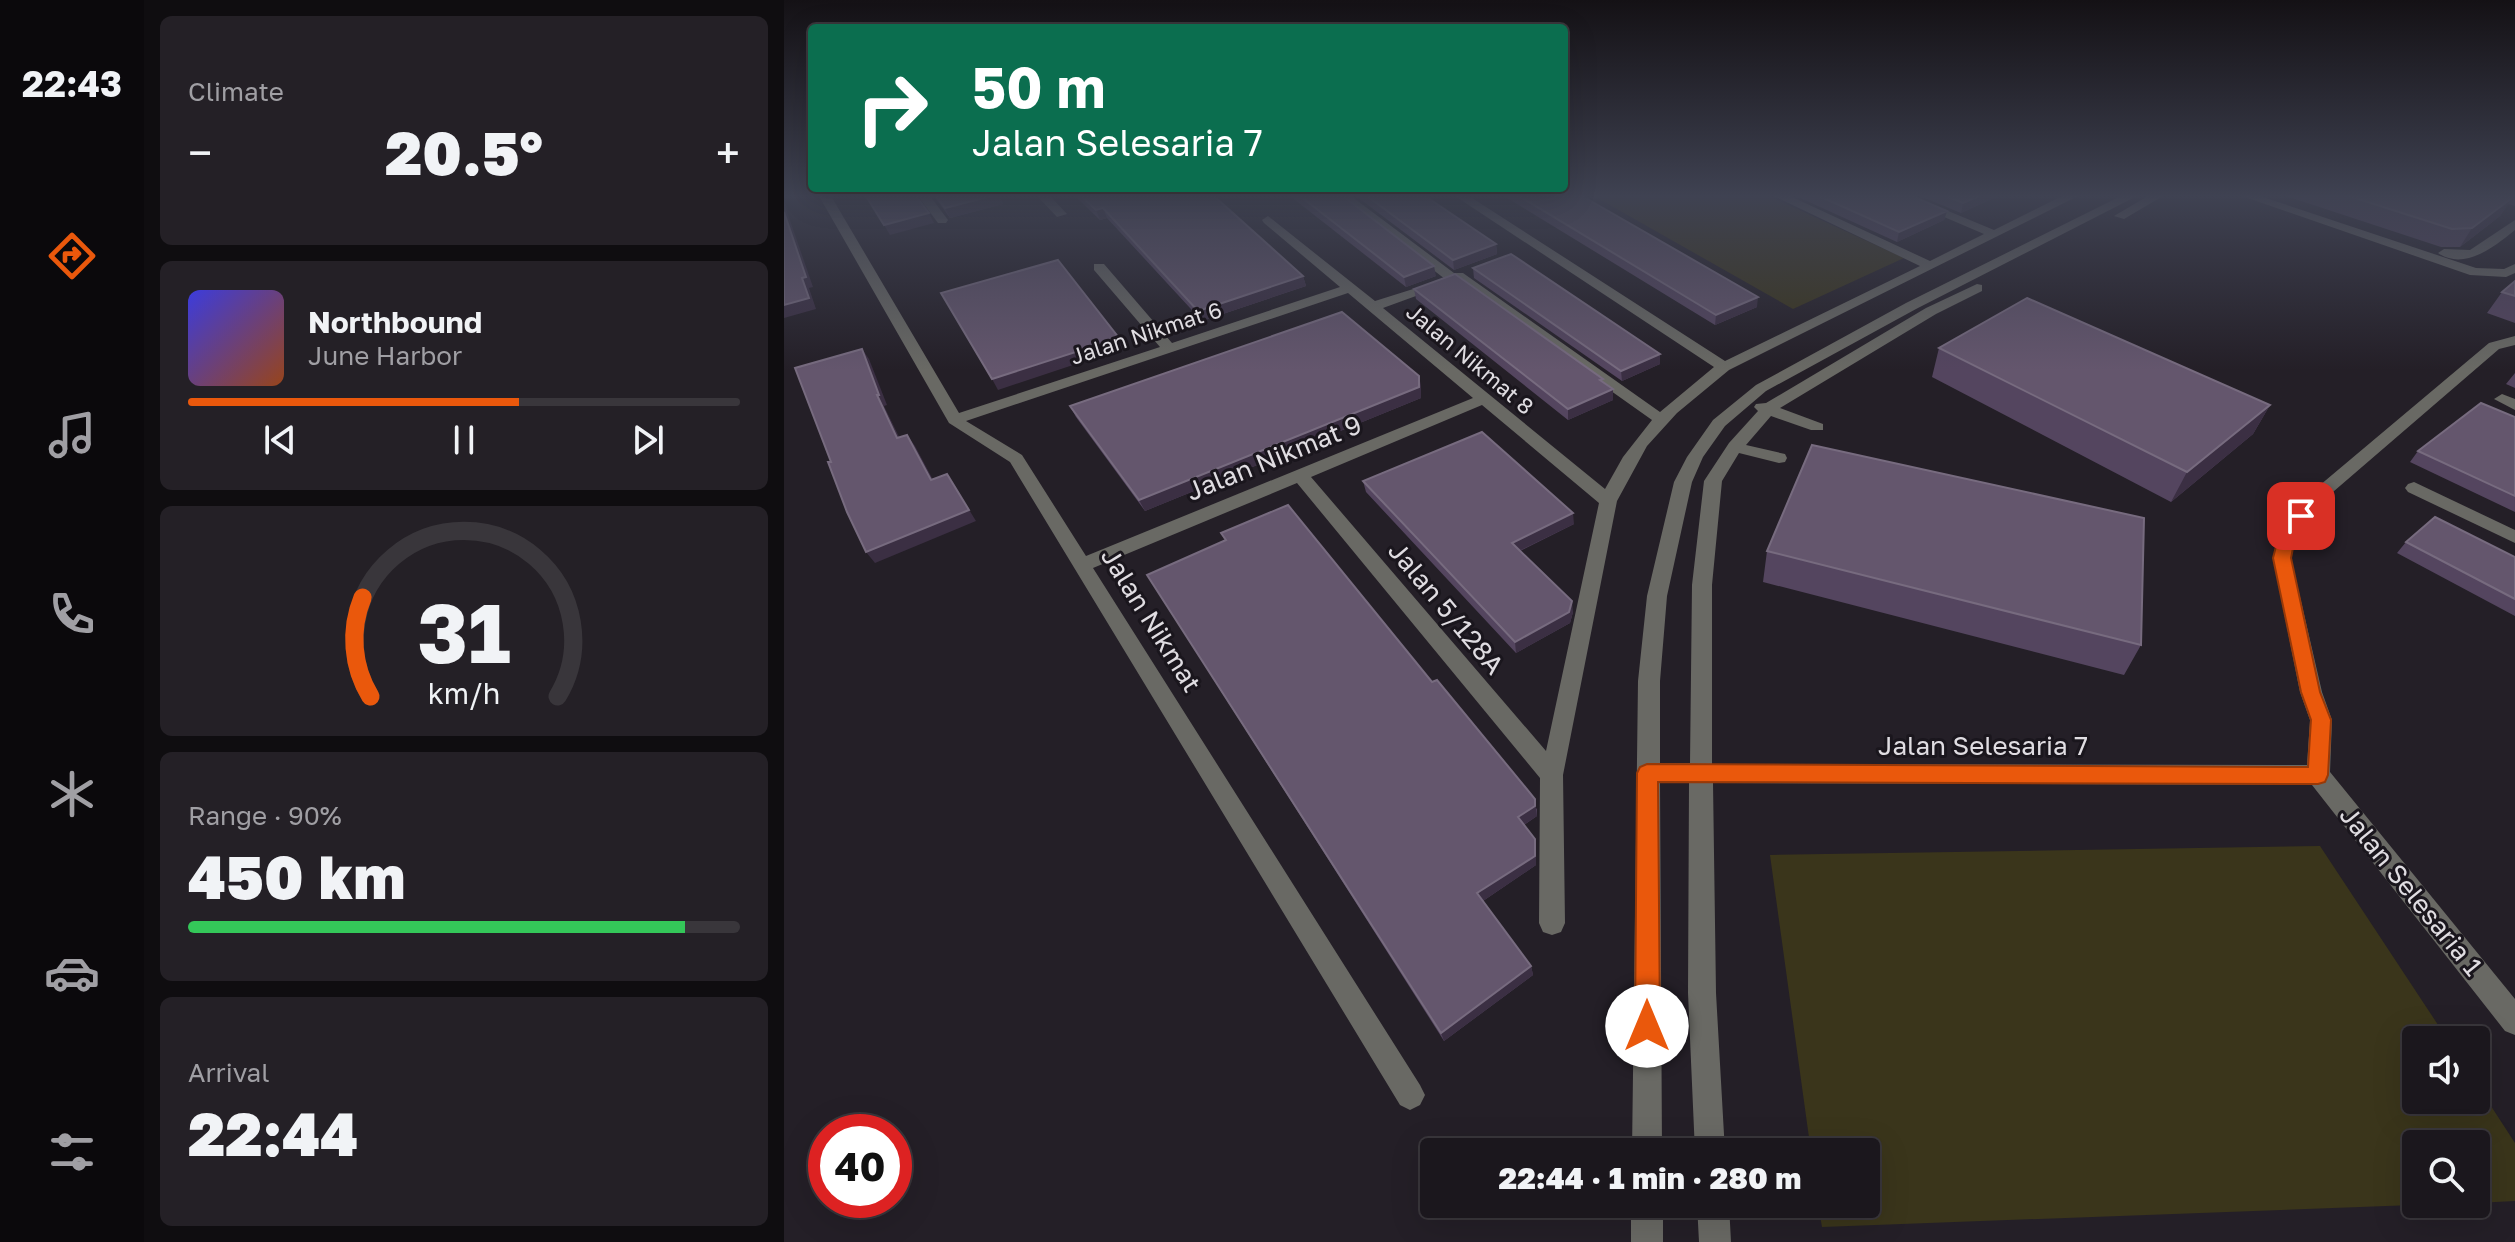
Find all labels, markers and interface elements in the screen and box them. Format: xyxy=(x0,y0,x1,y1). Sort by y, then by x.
text: 50 m xyxy=(972,53,1106,120)
icon: right xyxy=(840,56,944,160)
text: 22:43 xyxy=(22,62,122,105)
text: Climate xyxy=(188,76,284,107)
text: 20.5° xyxy=(385,116,543,188)
text: Jalan Selesaria 7 xyxy=(972,121,1263,164)
text: − xyxy=(188,126,212,179)
text: + xyxy=(716,126,740,179)
icon: directions xyxy=(44,228,100,284)
street label: Jalan Nikmat 6 xyxy=(1067,295,1225,370)
street label: Jalan Nikmat 8 xyxy=(1401,298,1539,420)
text: Northbound xyxy=(308,304,482,340)
text: June Harbor xyxy=(308,340,462,371)
icon: music xyxy=(44,407,100,463)
street label: Jalan Nikmat 9 xyxy=(1182,408,1366,507)
icon: previous xyxy=(258,418,302,462)
icon: pause xyxy=(442,418,486,462)
icon: next xyxy=(626,418,670,462)
pin xyxy=(2267,482,2335,550)
icon: arrive xyxy=(2279,494,2323,538)
street label: Jalan 5/128A xyxy=(1382,535,1511,680)
street label: Jalan Nikmat xyxy=(1095,542,1208,697)
text: 31 xyxy=(417,581,511,681)
icon: phone xyxy=(44,586,100,642)
text: km/h xyxy=(428,676,500,710)
street label: Jalan Selesaria 7 xyxy=(1878,730,2088,761)
icon: climate xyxy=(44,766,100,822)
text: Range · 90% xyxy=(188,800,342,831)
street label: Jalan Selesaria 1 xyxy=(2334,800,2489,982)
text: 450 km xyxy=(188,840,405,912)
icon: car xyxy=(44,945,100,1001)
position arrow xyxy=(1605,984,1689,1068)
map controls xyxy=(2402,1026,2490,1218)
button: sound xyxy=(2402,1026,2490,1114)
text: Arrival xyxy=(188,1057,269,1088)
text: 22:44 xyxy=(188,1097,358,1169)
speed limit sign: 40 xyxy=(808,1114,912,1218)
icon: filters xyxy=(44,1124,100,1180)
button: search xyxy=(2402,1130,2490,1218)
text: 22:44 · 1 min · 280 m xyxy=(1499,1160,1801,1196)

